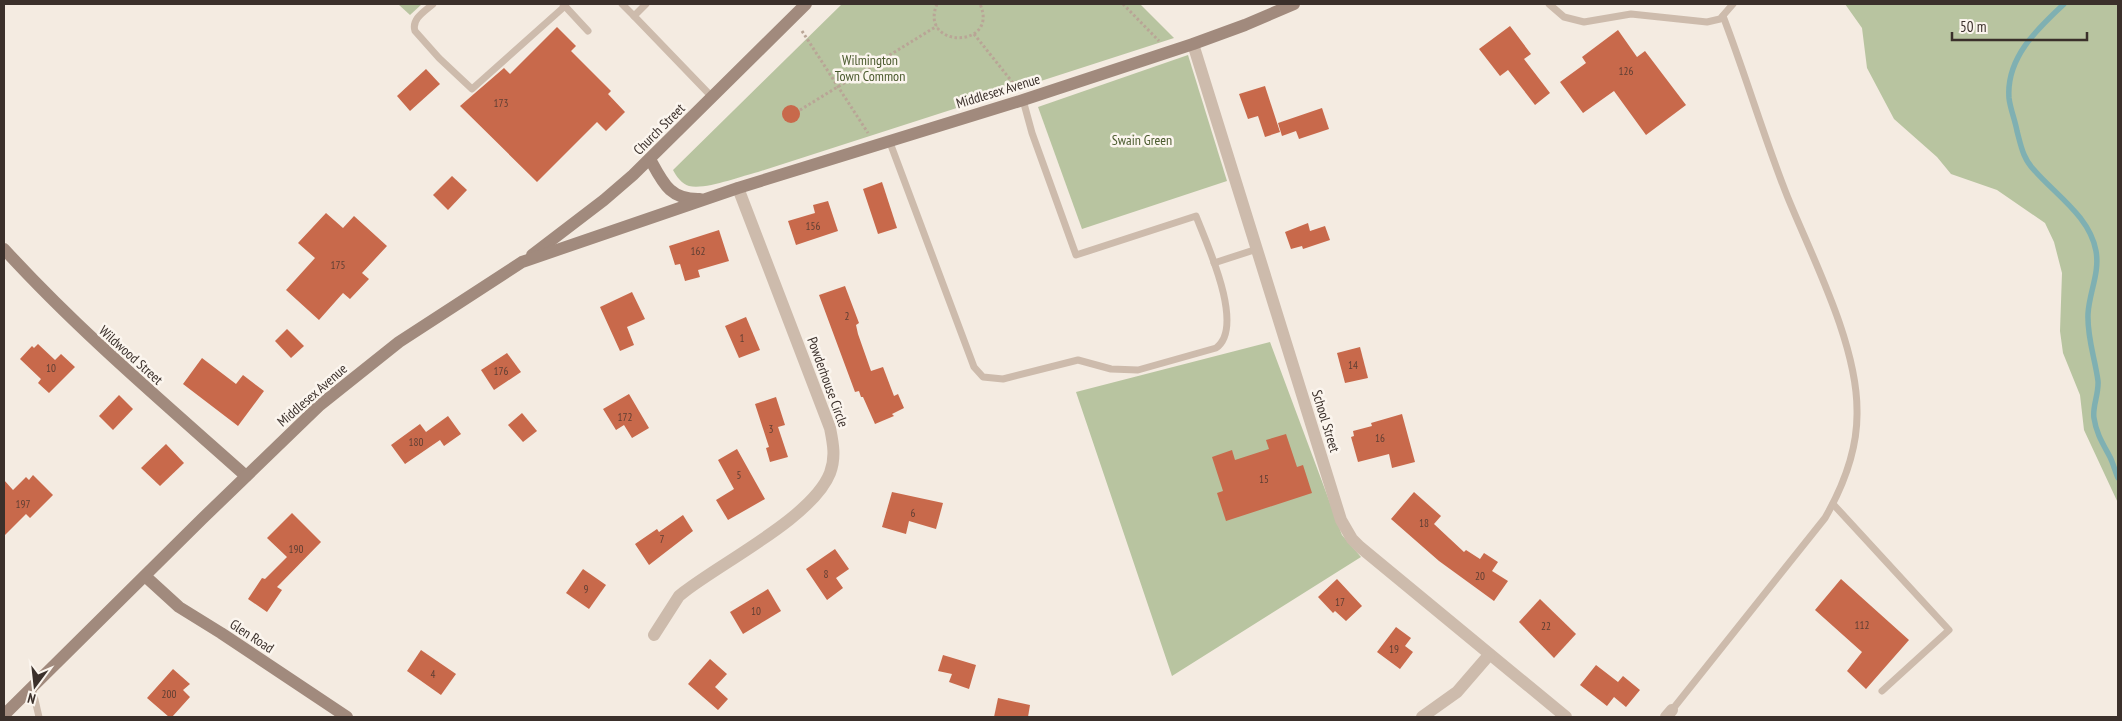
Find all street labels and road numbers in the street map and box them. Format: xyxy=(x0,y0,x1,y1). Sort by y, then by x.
street label: Middlesex Avenue xyxy=(954,70,1042,112)
street label: Church Street xyxy=(629,99,689,159)
street label: Wildwood Street xyxy=(95,322,167,389)
street label: Powderhouse Circle xyxy=(803,334,853,430)
street label: Middlesex Avenue xyxy=(273,360,351,430)
street label: School Street xyxy=(1308,388,1344,455)
street label: Glen Road xyxy=(227,615,277,657)

